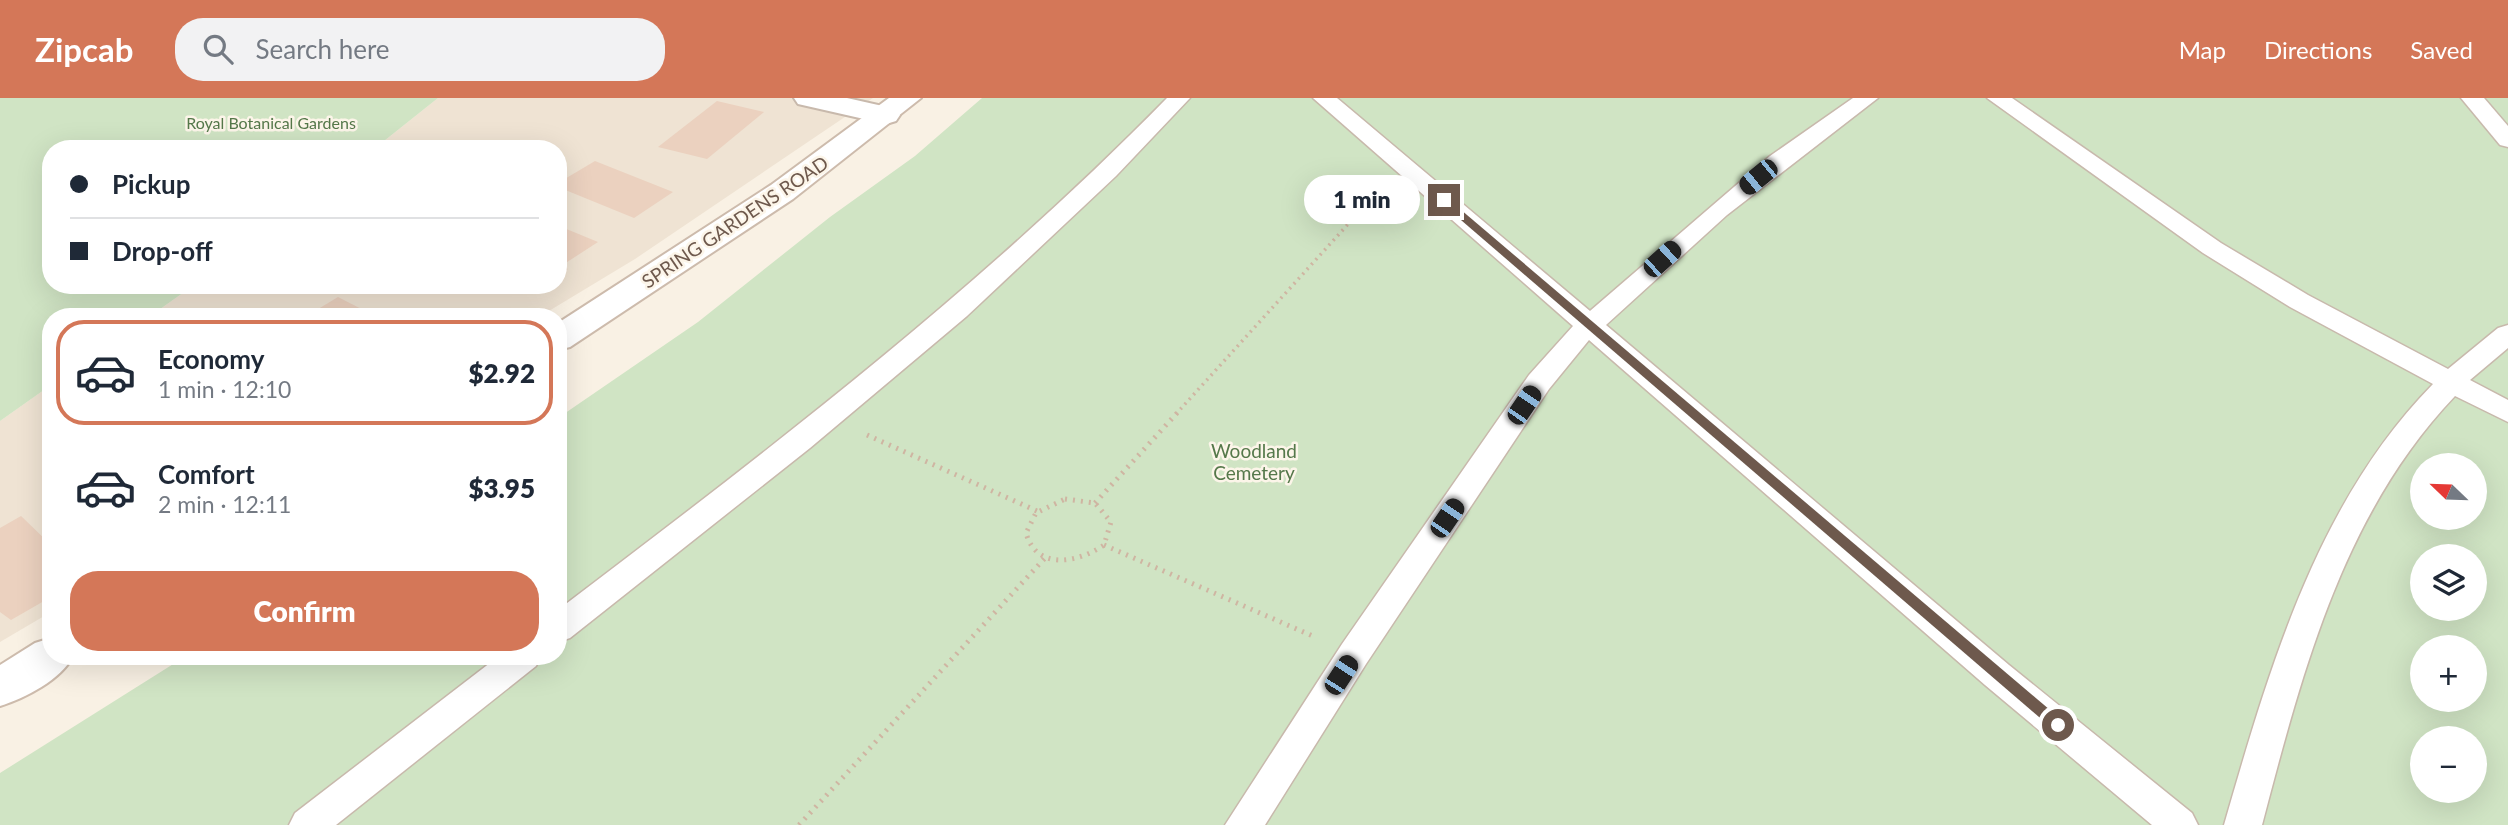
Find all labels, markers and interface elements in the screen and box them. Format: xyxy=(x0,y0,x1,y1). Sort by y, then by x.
search box xyxy=(175,18,665,81)
text: Zipcab xyxy=(35,29,133,69)
icon: search xyxy=(199,30,237,68)
text: Search here xyxy=(255,33,390,65)
text: Map xyxy=(2179,35,2226,64)
text: Directions xyxy=(2264,35,2372,64)
text: Saved xyxy=(2410,35,2473,64)
park label: Royal Botanical Gardens xyxy=(186,113,356,132)
street label: SPRING GARDENS ROAD xyxy=(637,151,832,293)
car xyxy=(1736,156,1781,198)
text: Pickup xyxy=(112,168,191,200)
callout: 1 min xyxy=(1304,176,1420,224)
route end xyxy=(1428,184,1460,216)
text: 1 min xyxy=(1333,185,1391,213)
text: Drop-off xyxy=(112,235,213,267)
car xyxy=(1640,237,1685,281)
icon: car xyxy=(74,341,137,404)
text: Economy xyxy=(158,343,264,375)
text: $2.92 xyxy=(468,357,535,389)
text: 1 min · 12:10 xyxy=(158,375,291,403)
car xyxy=(1504,382,1545,428)
park label: Woodland Cemetery xyxy=(1211,439,1297,484)
north arrow xyxy=(2410,453,2487,530)
map controls xyxy=(2410,453,2487,803)
icon: car xyxy=(74,456,137,519)
text: Comfort xyxy=(158,458,255,490)
text: $3.95 xyxy=(468,472,535,504)
text: 2 min · 12:11 xyxy=(158,490,291,518)
car xyxy=(1427,495,1468,541)
button: layers xyxy=(2410,544,2487,621)
button: Confirm xyxy=(70,571,539,651)
button: + xyxy=(2410,635,2487,712)
car xyxy=(1321,652,1362,698)
route start xyxy=(2042,709,2074,741)
button: − xyxy=(2410,726,2487,803)

